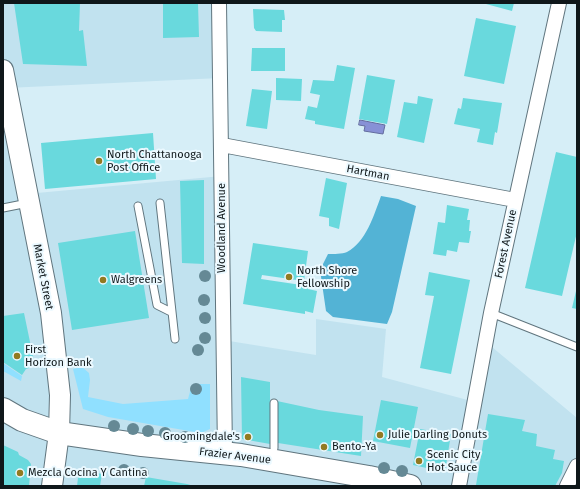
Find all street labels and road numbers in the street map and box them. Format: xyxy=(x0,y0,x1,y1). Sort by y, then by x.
street label: Hartman xyxy=(345,162,391,184)
street label: Woodland Avenue xyxy=(215,183,229,273)
street label: Forest Avenue xyxy=(492,208,520,280)
street label: Market Street xyxy=(30,243,56,311)
street label: Frazier Avenue xyxy=(198,445,272,467)

